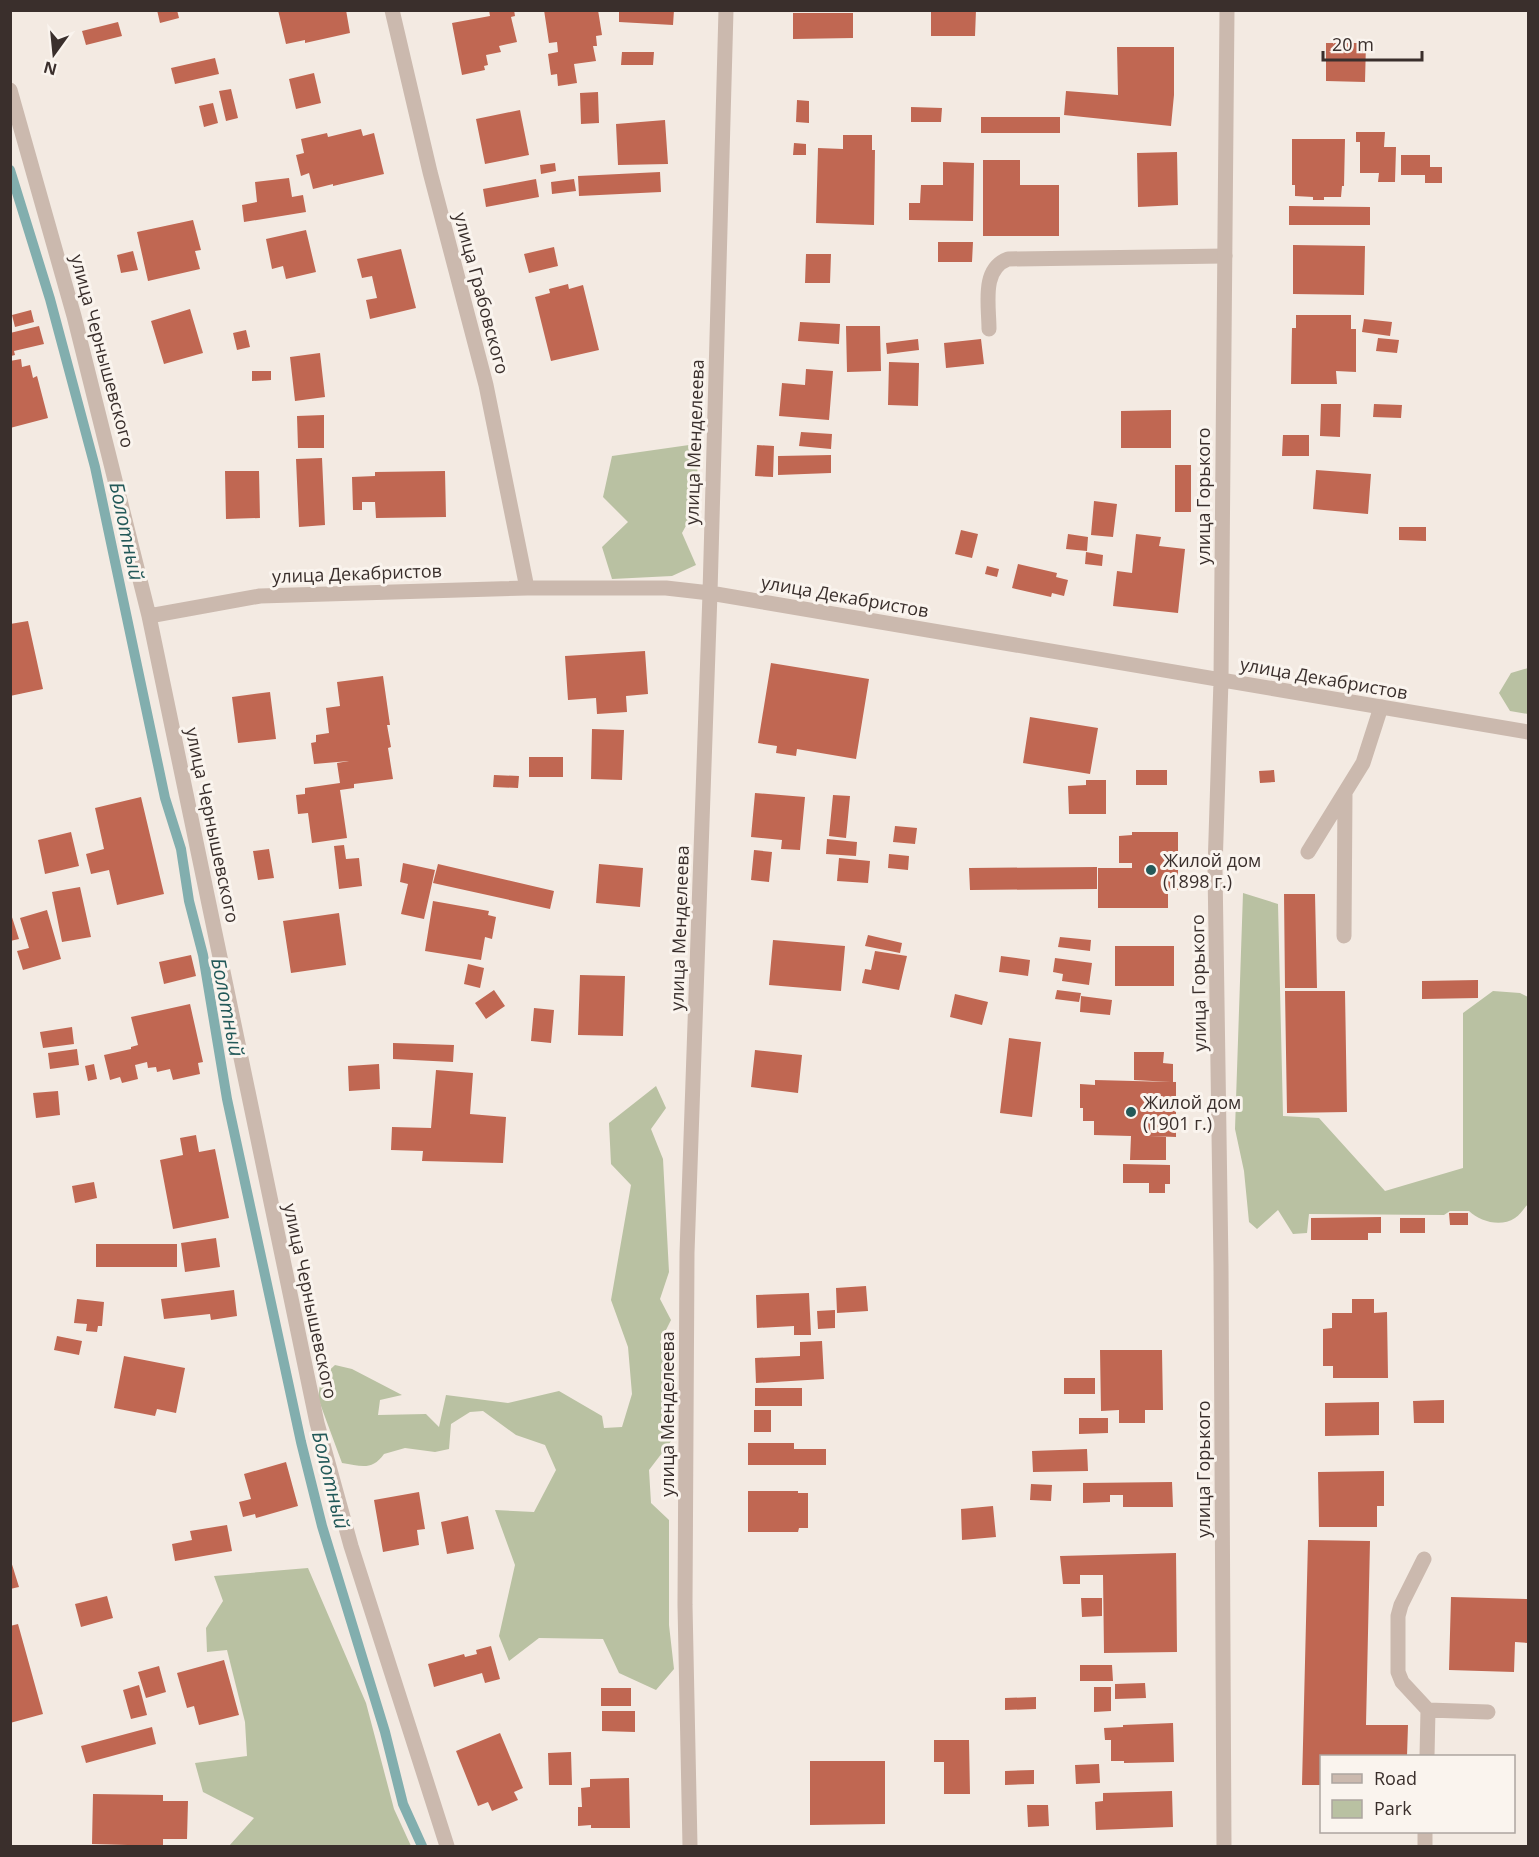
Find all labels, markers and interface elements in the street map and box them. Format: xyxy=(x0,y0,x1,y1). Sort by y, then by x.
north arrow xyxy=(24,24,84,84)
scale bar xyxy=(1323,24,1422,62)
text: 20 m xyxy=(1332,32,1374,56)
text: N xyxy=(41,56,59,81)
street label: улица Грабовского xyxy=(449,210,515,376)
street label: улица Чернышевского xyxy=(66,252,140,450)
street label: улица Менделеева xyxy=(679,359,709,525)
street label: улица Горького xyxy=(1191,427,1215,565)
water label: Болотный xyxy=(103,479,151,583)
street label: улица Декабристов xyxy=(272,558,442,588)
street label: улица Декабристов xyxy=(759,569,931,623)
street label: улица Декабристов xyxy=(1238,651,1410,705)
street label: улица Чернышевского xyxy=(181,725,245,925)
street label: улица Менделеева xyxy=(664,845,694,1011)
place label: Жилой дом (1898 г.) xyxy=(1163,848,1261,893)
marker: Жилой дом (1898 г.) xyxy=(1144,863,1158,877)
street label: улица Горького xyxy=(1185,914,1211,1052)
water label: Болотный xyxy=(205,955,251,1059)
place label: Жилой дом (1901 г.) xyxy=(1143,1090,1241,1135)
marker: Жилой дом (1901 г.) xyxy=(1124,1105,1138,1119)
street label: улица Чернышевского xyxy=(279,1201,343,1401)
street label: улица Менделеева xyxy=(655,1331,679,1497)
street label: улица Горького xyxy=(1191,1400,1215,1538)
water label: Болотный xyxy=(306,1428,356,1532)
legend xyxy=(1320,1755,1515,1833)
text: Road xyxy=(1374,1766,1417,1790)
text: Park xyxy=(1374,1796,1412,1820)

